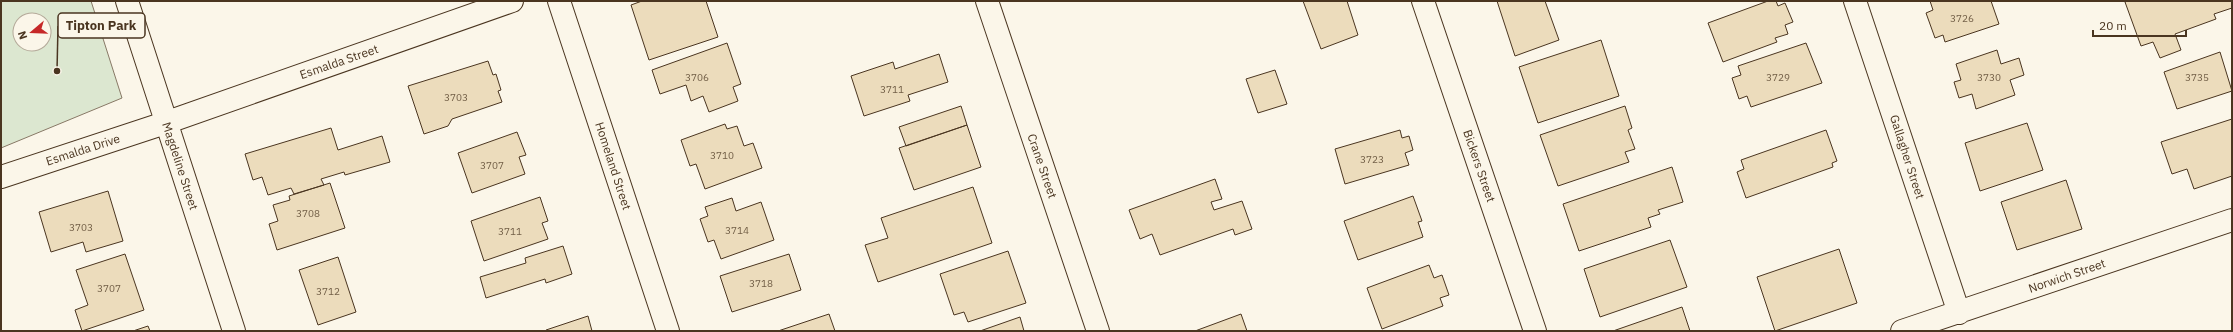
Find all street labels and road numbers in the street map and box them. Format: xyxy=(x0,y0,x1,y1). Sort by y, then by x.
street label: Esmalda Street xyxy=(298,41,380,82)
street label: Gallagher Street xyxy=(1887,113,1928,201)
street label: Magdeline Street xyxy=(159,120,202,212)
street label: Homeland Street xyxy=(592,120,635,212)
street label: Bickers Street xyxy=(1460,128,1499,204)
street label: Esmalda Drive xyxy=(44,130,122,169)
street label: Crane Street xyxy=(1024,132,1061,200)
street label: Norwich Street xyxy=(2026,255,2107,296)

